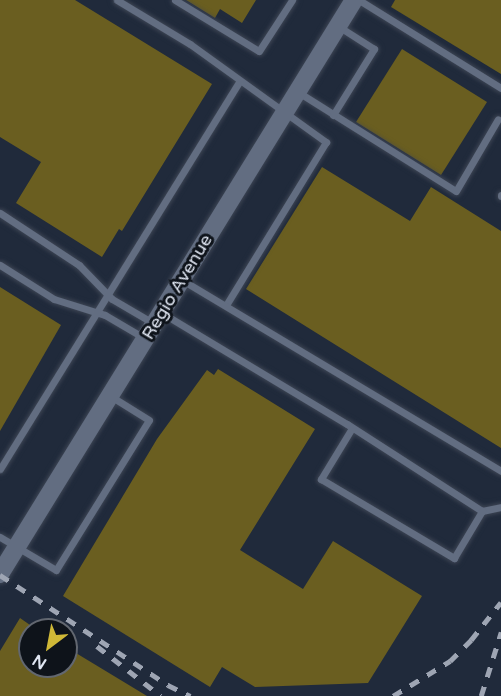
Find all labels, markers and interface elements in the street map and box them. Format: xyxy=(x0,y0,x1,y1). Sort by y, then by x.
street label: Regio Avenue xyxy=(137,230,217,344)
north arrow xyxy=(18,618,78,678)
text: N xyxy=(29,650,50,673)

